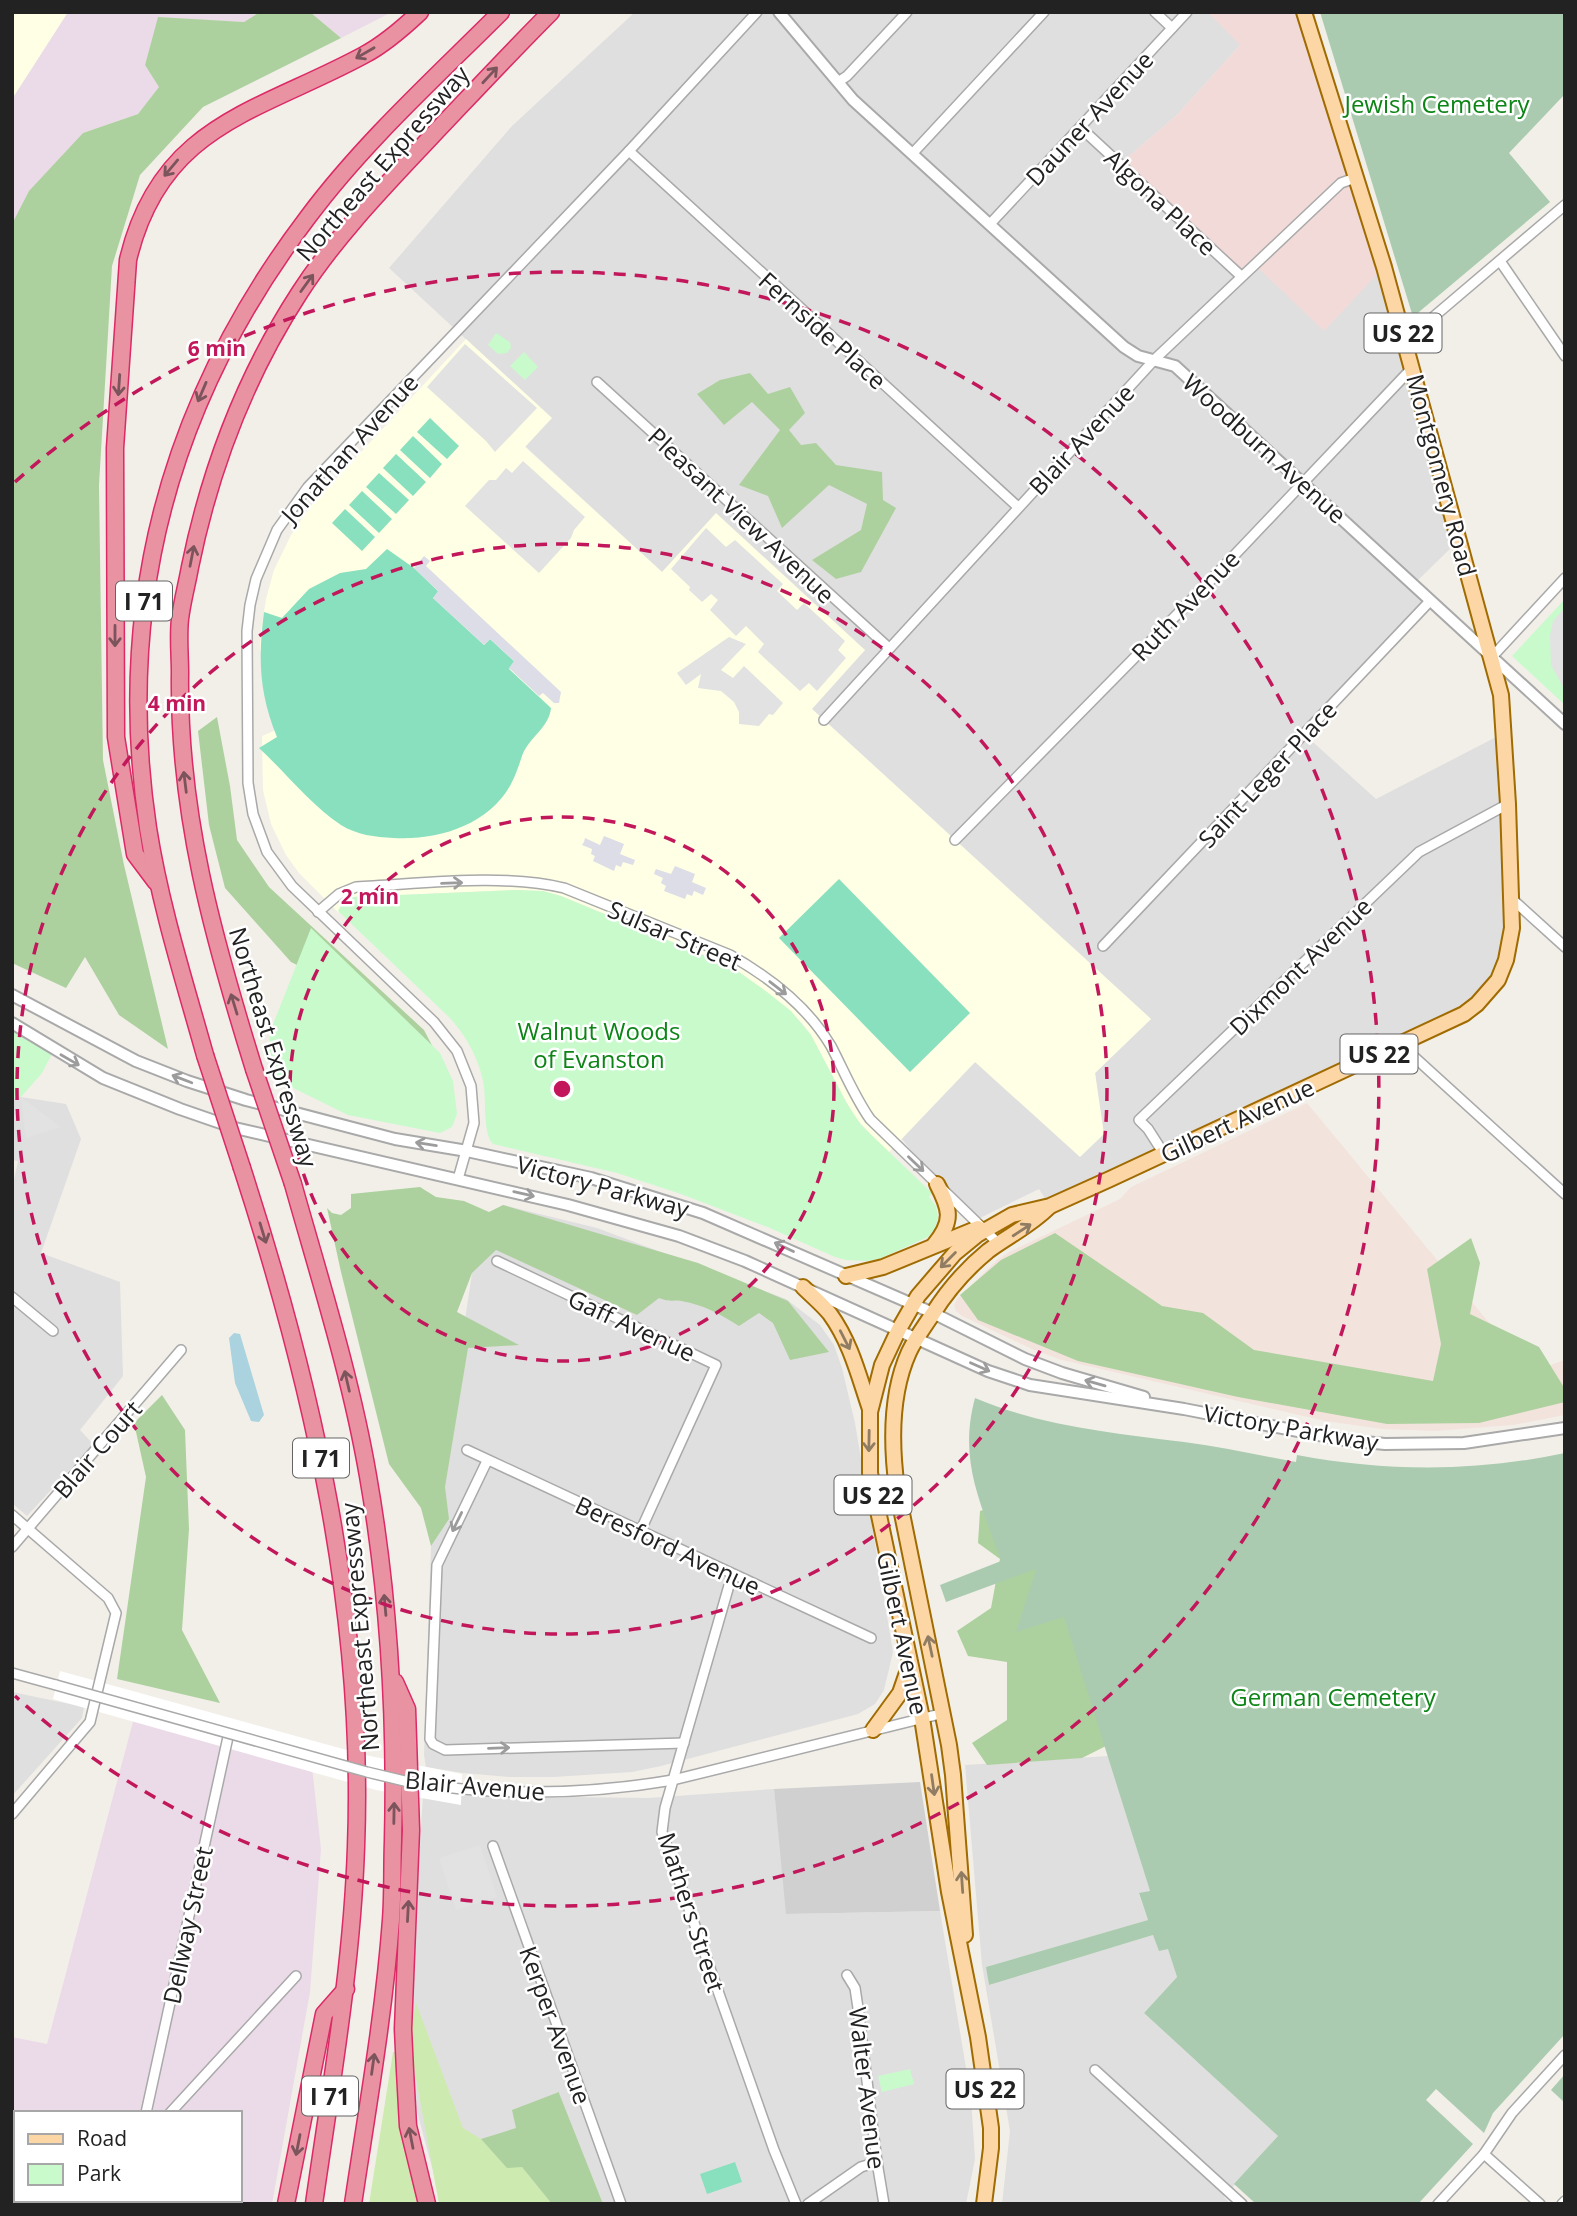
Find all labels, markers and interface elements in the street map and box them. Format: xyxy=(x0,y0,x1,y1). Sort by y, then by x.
street label: Dauner Avenue xyxy=(1018,43,1160,193)
one-way arrow xyxy=(356,46,376,60)
street label: Northeast Expressway xyxy=(288,57,477,268)
one-way arrow xyxy=(481,67,498,84)
park label: Jewish Cemetery xyxy=(1342,87,1531,120)
street label: Algona Place xyxy=(1098,142,1224,262)
one-way arrow xyxy=(163,159,179,177)
street label: Fernside Place xyxy=(752,264,894,396)
one-way arrow xyxy=(299,273,314,292)
road number: US 22 xyxy=(1364,314,1442,352)
text: 6 min xyxy=(188,334,246,362)
street label: Jonathan Avenue xyxy=(272,366,425,531)
street label: Woodburn Avenue xyxy=(1176,366,1354,530)
street label: Montgomery Road xyxy=(1399,370,1485,580)
one-way arrow xyxy=(112,373,125,395)
street label: Blair Avenue xyxy=(1021,376,1141,502)
one-way arrow xyxy=(195,381,208,402)
street label: Pleasant View Avenue xyxy=(642,420,842,610)
street label: Ruth Avenue xyxy=(1124,542,1246,668)
one-way arrow xyxy=(186,545,200,568)
road number: I 71 xyxy=(116,582,172,621)
one-way arrow xyxy=(108,625,122,648)
text: 4 min xyxy=(148,689,206,717)
street label: Saint Leger Place xyxy=(1190,693,1344,855)
one-way arrow xyxy=(179,771,192,794)
one-way arrow xyxy=(440,877,463,890)
text: 2 min xyxy=(341,882,399,910)
street label: Dixmont Avenue xyxy=(1222,890,1378,1042)
street label: Sulsar Street xyxy=(603,892,747,978)
street label: Northeast Expressway xyxy=(222,923,327,1172)
one-way arrow xyxy=(768,980,786,996)
one-way arrow xyxy=(226,993,239,1015)
park label: Walnut Woods of Evanston xyxy=(518,1014,680,1075)
road number: US 22 xyxy=(1340,1035,1418,1074)
one-way arrow xyxy=(59,1054,80,1067)
street label: Gilbert Avenue xyxy=(1155,1070,1319,1170)
one-way arrow xyxy=(172,1072,194,1084)
centre of rings xyxy=(550,1077,574,1101)
one-way arrow xyxy=(415,1137,437,1150)
street label: Victory Parkway xyxy=(513,1147,694,1225)
one-way arrow xyxy=(908,1156,925,1173)
one-way arrow xyxy=(512,1188,535,1202)
one-way arrow xyxy=(258,1222,270,1244)
one-way arrow xyxy=(1011,1222,1031,1236)
one-way arrow xyxy=(774,1240,795,1253)
one-way arrow xyxy=(940,1251,957,1268)
street label: Gaff Avenue xyxy=(563,1281,701,1369)
one-way arrow xyxy=(839,1329,852,1350)
one-way arrow xyxy=(968,1361,990,1374)
one-way arrow xyxy=(339,1370,353,1393)
one-way arrow xyxy=(1084,1375,1106,1388)
street label: Blair Court xyxy=(45,1393,149,1505)
street label: Victory Parkway xyxy=(1201,1395,1382,1459)
one-way arrow xyxy=(863,1429,876,1452)
road number: I 71 xyxy=(293,1438,349,1478)
road number: US 22 xyxy=(834,1476,912,1514)
street label: Beresford Avenue xyxy=(570,1488,766,1602)
street label: Northeast Expressway xyxy=(332,1500,386,1753)
one-way arrow xyxy=(450,1511,464,1532)
street label: Gilbert Avenue xyxy=(870,1548,936,1718)
one-way arrow xyxy=(378,1594,391,1617)
one-way arrow xyxy=(922,1635,936,1658)
park label: German Cemetery xyxy=(1230,1680,1437,1713)
one-way arrow xyxy=(487,1742,510,1755)
street label: Blair Avenue xyxy=(404,1762,546,1808)
one-way arrow xyxy=(927,1773,940,1796)
one-way arrow xyxy=(387,1801,401,1824)
street label: Mathers Street xyxy=(651,1828,733,1996)
street label: Dellway Street xyxy=(154,1843,220,2007)
one-way arrow xyxy=(955,1872,968,1894)
one-way arrow xyxy=(401,1899,414,1922)
street label: Kerper Avenue xyxy=(512,1941,600,2109)
street label: Walter Avenue xyxy=(842,2005,894,2171)
one-way arrow xyxy=(367,2053,380,2075)
road number: US 22 xyxy=(946,2070,1024,2108)
road number: I 71 xyxy=(302,2076,358,2116)
legend xyxy=(14,2111,242,2202)
text: Road xyxy=(77,2124,127,2152)
one-way arrow xyxy=(403,2127,417,2150)
one-way arrow xyxy=(290,2133,304,2156)
text: Park xyxy=(77,2159,121,2187)

